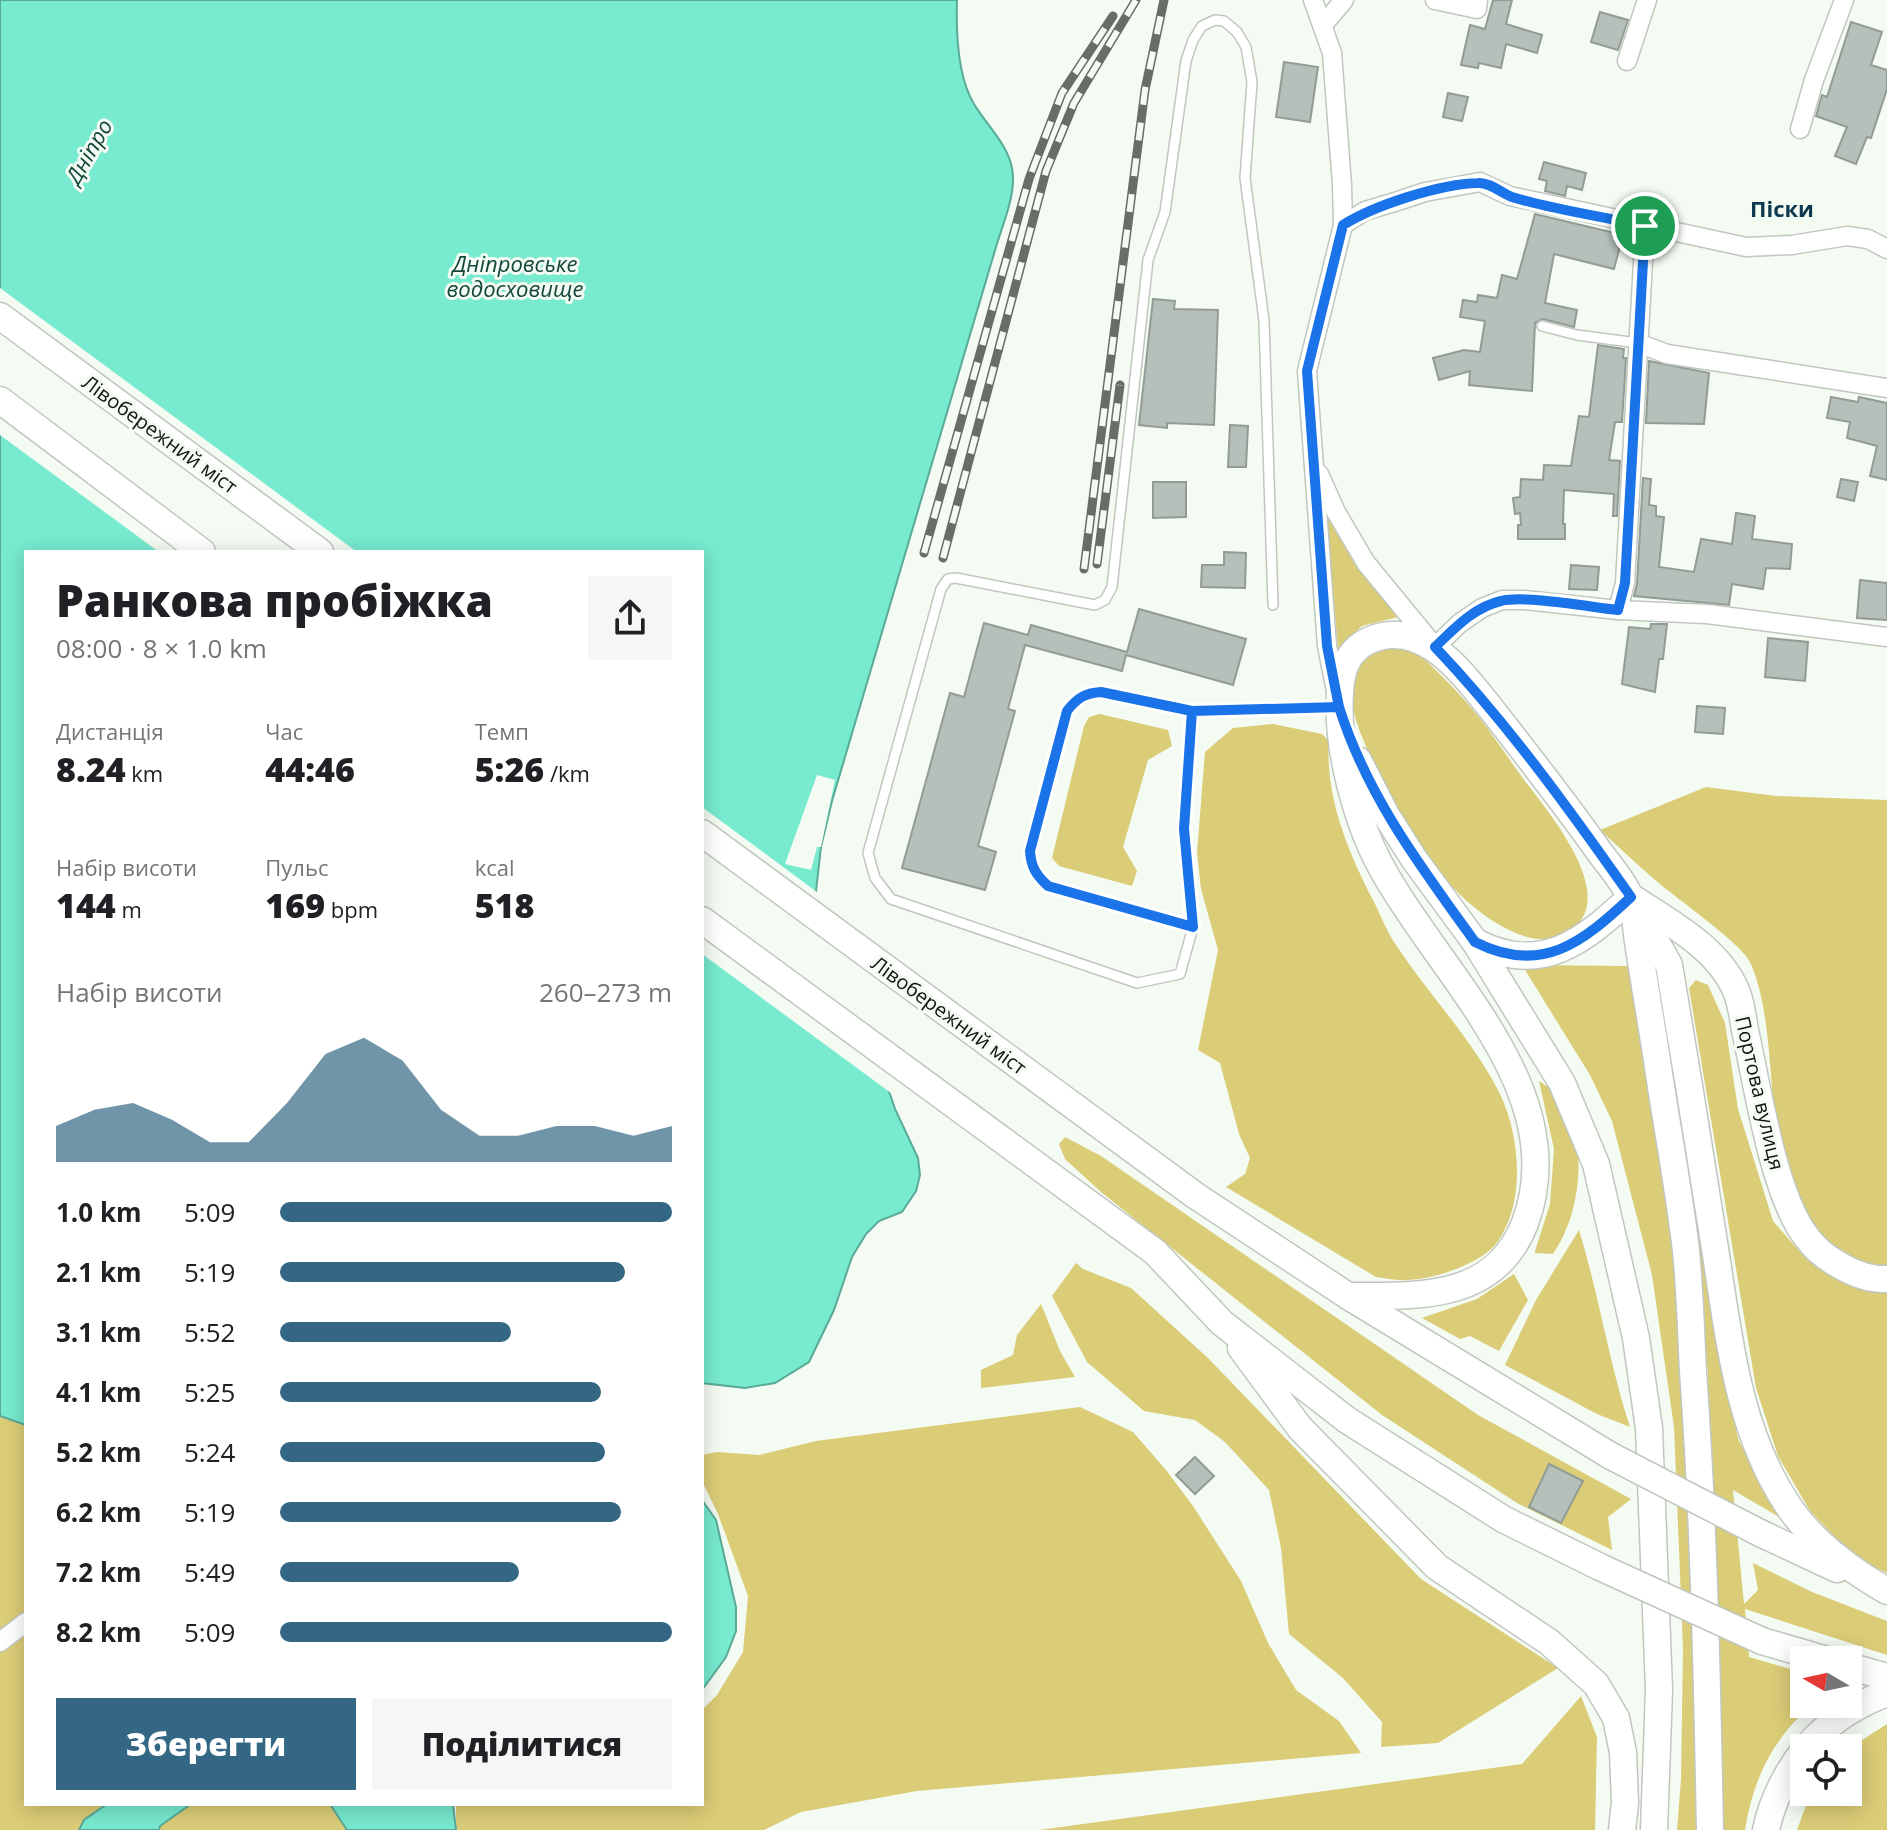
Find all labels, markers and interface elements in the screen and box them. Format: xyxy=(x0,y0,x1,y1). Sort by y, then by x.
water label: Дніпро xyxy=(56,113,119,191)
pin xyxy=(1611,192,1679,260)
district label: Піски xyxy=(1750,193,1814,223)
icon: arrive xyxy=(1623,204,1667,248)
water label: Дніпровське водосховище xyxy=(447,248,583,303)
street label: Лівобережний міст xyxy=(77,368,243,500)
text: Ранкова пробіжка xyxy=(56,570,493,630)
button: share xyxy=(588,576,672,660)
text: 08:00 · 8 × 1.0 km xyxy=(56,630,267,666)
text: Дистанція xyxy=(56,716,164,746)
text: Час xyxy=(265,716,303,746)
text: Темп xyxy=(475,716,529,746)
text: 8.24 xyxy=(56,746,126,792)
text: 44:46 xyxy=(265,746,355,792)
text: 5:26 xyxy=(475,746,544,792)
text: km xyxy=(126,758,163,788)
text: /km xyxy=(544,758,590,788)
text: Набір висоти xyxy=(56,852,197,882)
text: Пульс xyxy=(265,852,328,882)
text: kcal xyxy=(475,852,515,882)
text: 144 xyxy=(56,882,116,928)
text: 169 xyxy=(265,882,325,928)
text: 518 xyxy=(475,882,534,928)
text: m xyxy=(116,894,142,924)
text: bpm xyxy=(325,894,378,924)
street label: Лівобережний міст xyxy=(866,949,1032,1081)
text: Набір висоти xyxy=(56,974,223,1010)
text: 260–273 m xyxy=(539,974,672,1010)
street label: Портова вулиця xyxy=(1729,1013,1791,1173)
text: 1.0 km xyxy=(56,1194,142,1230)
text: 5:09 xyxy=(184,1194,235,1230)
text: 2.1 km xyxy=(56,1254,142,1290)
text: 5:19 xyxy=(184,1254,235,1290)
text: 3.1 km xyxy=(56,1314,142,1350)
text: 5:52 xyxy=(184,1314,235,1350)
text: 4.1 km xyxy=(56,1374,142,1410)
text: 5:25 xyxy=(184,1374,235,1410)
text: 5.2 km xyxy=(56,1434,142,1470)
text: 5:24 xyxy=(184,1434,235,1470)
text: 6.2 km xyxy=(56,1494,142,1530)
text: 5:19 xyxy=(184,1494,235,1530)
text: 7.2 km xyxy=(56,1554,142,1590)
text: 5:49 xyxy=(184,1554,235,1590)
text: 8.2 km xyxy=(56,1614,142,1650)
text: 5:09 xyxy=(184,1614,235,1650)
north arrow xyxy=(1790,1646,1862,1718)
map controls xyxy=(1790,1646,1862,1806)
button: Зберегти xyxy=(56,1698,356,1790)
button: Поділитися xyxy=(372,1698,672,1790)
button: locate xyxy=(1790,1734,1862,1806)

